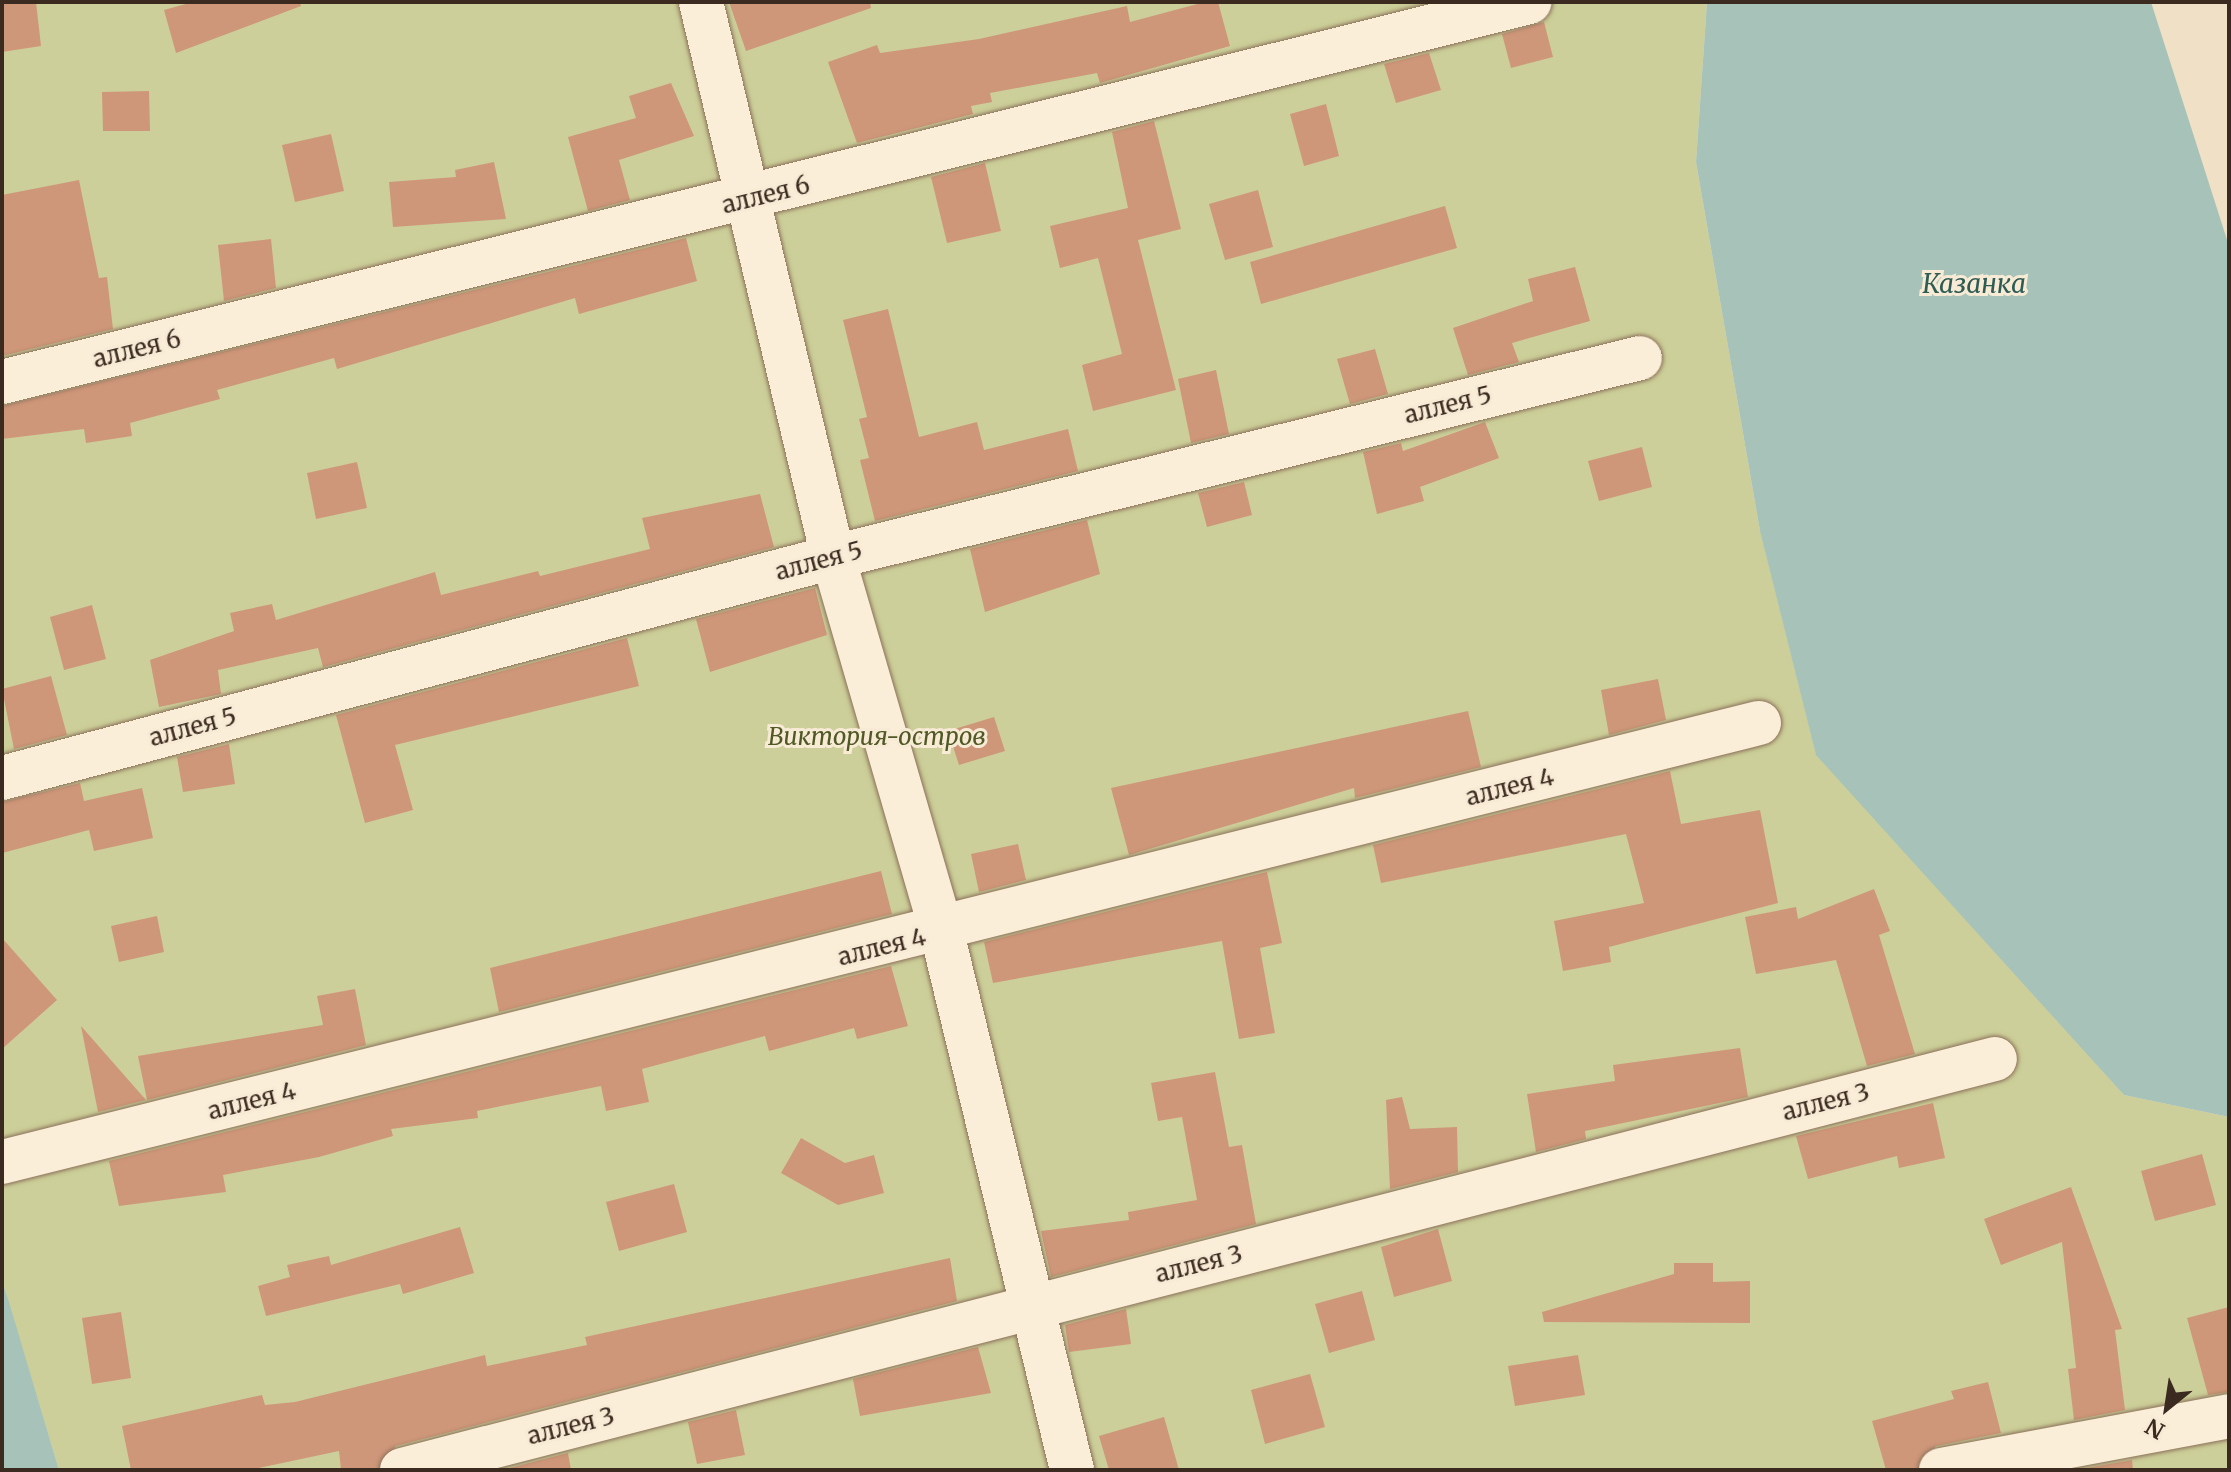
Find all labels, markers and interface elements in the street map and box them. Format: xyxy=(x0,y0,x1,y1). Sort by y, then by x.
street label: аллея 6 xyxy=(719,170,813,220)
water label: Казанка xyxy=(1922,268,2026,300)
street label: аллея 6 xyxy=(90,324,184,374)
street label: аллея 5 xyxy=(1401,380,1495,430)
street label: аллея 5 xyxy=(772,536,866,586)
street label: аллея 5 xyxy=(146,702,240,752)
park label: Виктория-остров xyxy=(768,723,986,751)
street label: аллея 4 xyxy=(1463,762,1557,812)
street label: аллея 4 xyxy=(835,922,929,972)
street label: аллея 4 xyxy=(205,1076,299,1126)
street label: аллея 3 xyxy=(1780,1077,1872,1127)
street label: аллея 3 xyxy=(1153,1239,1245,1289)
north arrow xyxy=(2127,1368,2207,1448)
street label: аллея 3 xyxy=(525,1401,617,1451)
text: N xyxy=(2140,1412,2170,1445)

